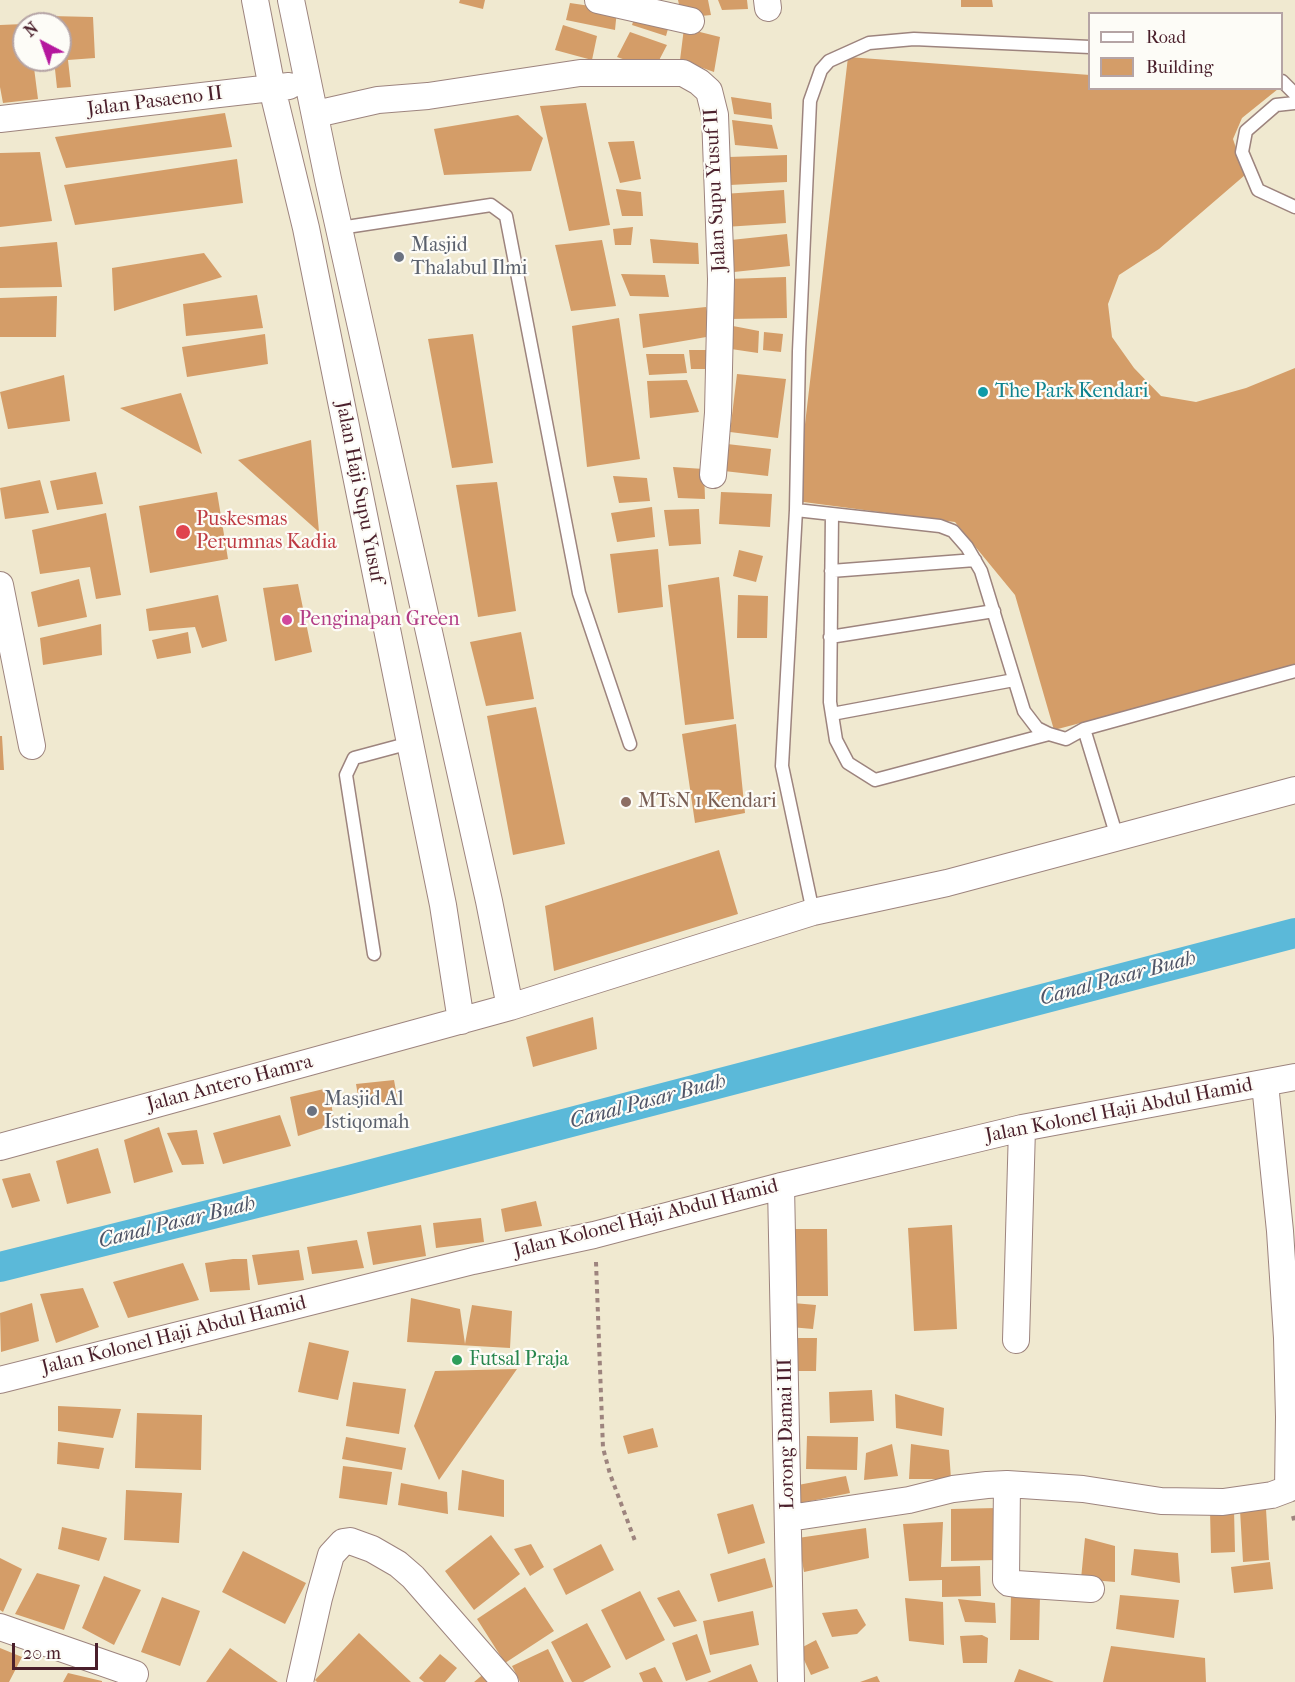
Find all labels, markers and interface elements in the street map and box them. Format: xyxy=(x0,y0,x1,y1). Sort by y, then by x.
north arrow xyxy=(12,12,72,72)
legend xyxy=(1088,12,1283,90)
text: N xyxy=(20,18,42,41)
text: Road xyxy=(1146,27,1186,48)
text: Building xyxy=(1146,57,1213,78)
street label: Jalan Pasaeno II xyxy=(86,82,224,122)
street label: Jalan Supu Yusuf II xyxy=(700,108,732,272)
place label: Masjid Thalabul Ilmi xyxy=(411,234,528,281)
marker: Masjid Thalabul Ilmi xyxy=(392,250,406,264)
place label: The Park Kendari xyxy=(995,380,1148,404)
marker: The Park Kendari xyxy=(976,385,990,399)
street label: Jalan Haji Supu Yusuf xyxy=(330,399,388,585)
place label: Puskesmas Perumnas Kadia xyxy=(196,508,337,555)
marker: Puskesmas Perumnas Kadia xyxy=(174,523,192,541)
place label: Penginapan Green xyxy=(299,608,460,632)
marker: Penginapan Green xyxy=(280,613,294,627)
place label: MTsN 1 Kendari xyxy=(638,790,777,814)
marker: MTsN 1 Kendari xyxy=(619,795,633,809)
water label: Canal Pasar Buah xyxy=(1037,946,1199,1012)
street label: Jalan Antero Hamra xyxy=(144,1050,316,1118)
water label: Canal Pasar Buah xyxy=(567,1069,729,1135)
street label: Jalan Kolonel Haji Abdul Hamid xyxy=(983,1073,1255,1149)
place label: Masjid Al Istiqomah xyxy=(324,1088,410,1135)
marker: Masjid Al Istiqomah xyxy=(305,1104,319,1118)
street label: Jalan Kolonel Haji Abdul Hamid xyxy=(511,1174,781,1264)
water label: Canal Pasar Buah xyxy=(96,1191,258,1255)
street label: Jalan Kolonel Haji Abdul Hamid xyxy=(39,1291,309,1381)
place label: Futsal Praja xyxy=(469,1348,569,1372)
marker: Futsal Praja xyxy=(450,1353,464,1367)
street label: Lorong Damai III xyxy=(774,1358,800,1510)
scale bar xyxy=(15,1631,100,1669)
text: 20 m xyxy=(23,1643,61,1664)

